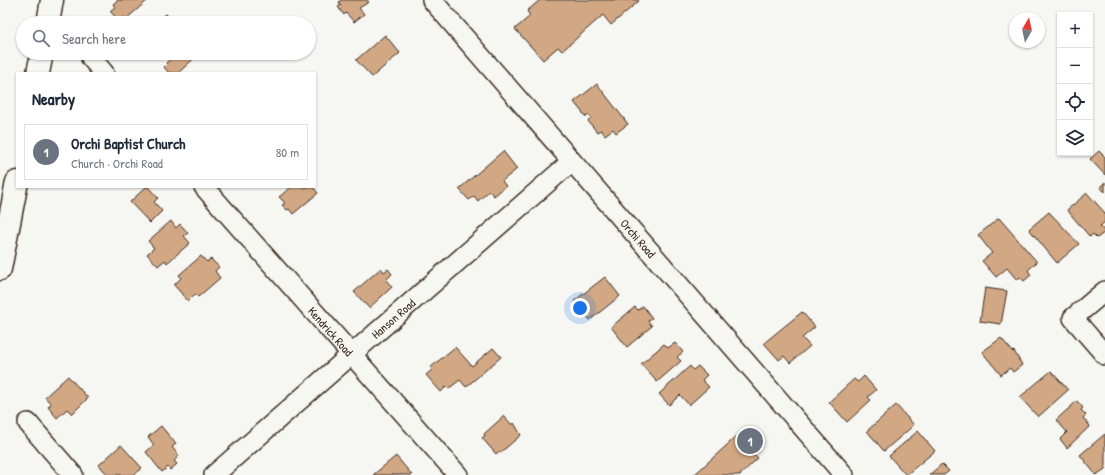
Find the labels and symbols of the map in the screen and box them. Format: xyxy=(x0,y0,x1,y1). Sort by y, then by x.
north arrow xyxy=(1009,12,1045,48)
street label: Orchi Road xyxy=(617,215,660,261)
street label: Hanson Road xyxy=(367,294,419,342)
your location xyxy=(570,298,590,318)
street label: Kendrick Road xyxy=(305,303,358,360)
pin: 1 xyxy=(737,426,763,456)

